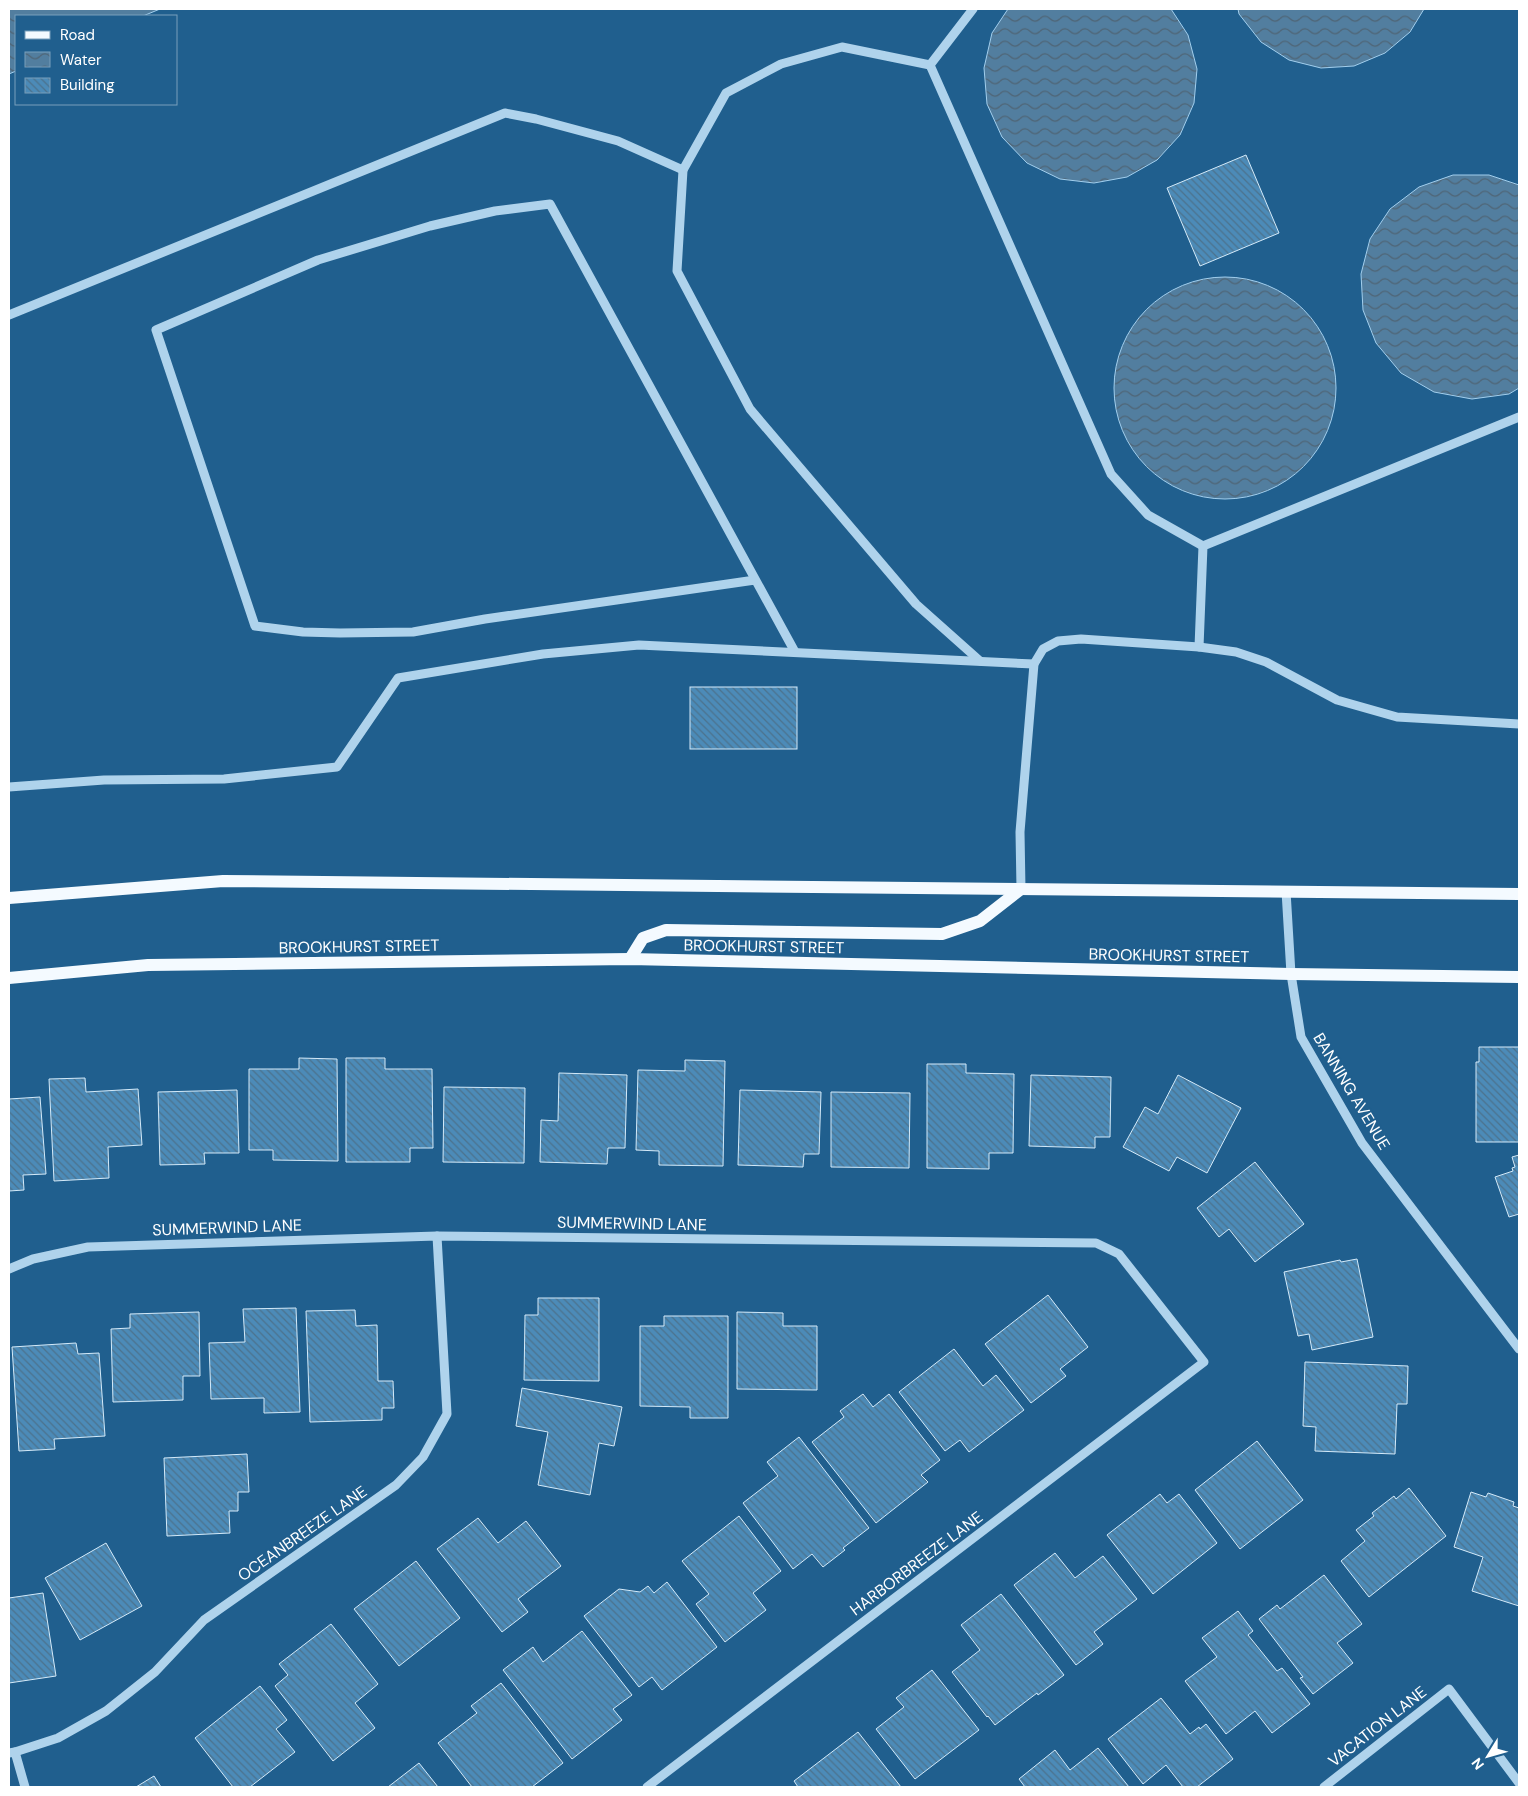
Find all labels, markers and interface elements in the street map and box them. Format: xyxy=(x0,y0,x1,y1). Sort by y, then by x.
legend xyxy=(15,15,178,105)
text: Road xyxy=(60,25,95,45)
text: Water xyxy=(60,50,102,70)
text: Building xyxy=(60,75,115,95)
street label: BROOKHURST STREET xyxy=(278,935,440,958)
street label: BROOKHURST STREET xyxy=(683,935,845,958)
street label: BROOKHURST STREET xyxy=(1088,944,1250,967)
street label: BANNING AVENUE xyxy=(1308,1029,1395,1154)
street label: SUMMERWIND LANE xyxy=(557,1212,707,1235)
street label: SUMMERWIND LANE xyxy=(152,1214,302,1241)
street label: OCEANBREEZE LANE xyxy=(234,1481,371,1586)
street label: HARBORBREEZE LANE xyxy=(846,1507,987,1620)
street label: VACATION LANE xyxy=(1324,1681,1431,1771)
north arrow xyxy=(1463,1731,1513,1781)
text: N xyxy=(1467,1754,1488,1773)

